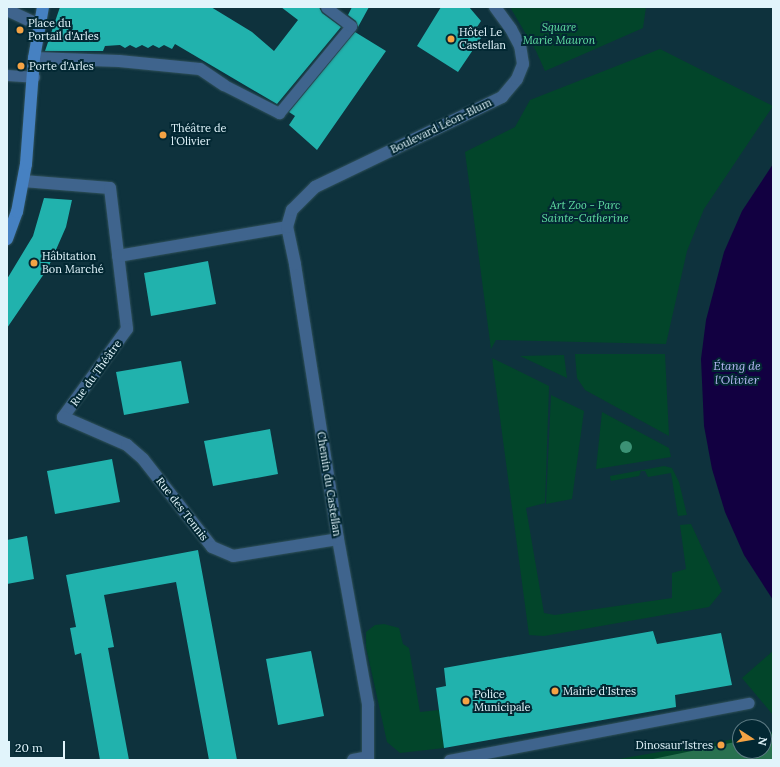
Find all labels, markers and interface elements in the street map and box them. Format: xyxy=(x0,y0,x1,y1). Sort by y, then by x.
place label: Place du Portail d'Arles xyxy=(28,17,99,43)
park label: Square Marie Mauron xyxy=(523,21,595,47)
marker: Place du Portail d'Arles xyxy=(15,25,25,35)
place label: Hôtel Le Castellan xyxy=(459,26,506,52)
marker: Hôtel Le Castellan xyxy=(446,34,456,44)
place label: Porte d'Arles xyxy=(29,59,94,73)
marker: Porte d'Arles xyxy=(16,61,26,71)
street label: Boulevard Léon-Blum xyxy=(388,96,494,156)
place label: Théâtre de l'Olivier xyxy=(171,122,227,148)
marker: Théâtre de l'Olivier xyxy=(158,130,168,140)
park label: Art Zoo - Parc Sainte-Catherine xyxy=(542,199,628,225)
place label: Hâbitation Bon Marché xyxy=(42,250,104,276)
marker: Hâbitation Bon Marché xyxy=(29,258,39,268)
street label: Rue du Théâtre xyxy=(68,337,124,409)
water label: Étang de l'Olivier xyxy=(713,359,761,387)
street label: Chemin du Castellan xyxy=(314,431,344,537)
street label: Rue des Tennis xyxy=(153,475,211,543)
place label: Mairie d'Istres xyxy=(563,684,636,698)
marker: Mairie d'Istres xyxy=(550,686,560,696)
place label: Police Municipale xyxy=(474,688,531,714)
marker: Police Municipale xyxy=(461,696,471,706)
north arrow xyxy=(732,719,772,759)
scale bar xyxy=(10,733,67,759)
text: N xyxy=(755,736,770,747)
place label: Dinosaur'Istres xyxy=(636,738,713,752)
text: 20 m xyxy=(15,740,43,755)
marker: Dinosaur'Istres xyxy=(716,740,726,750)

